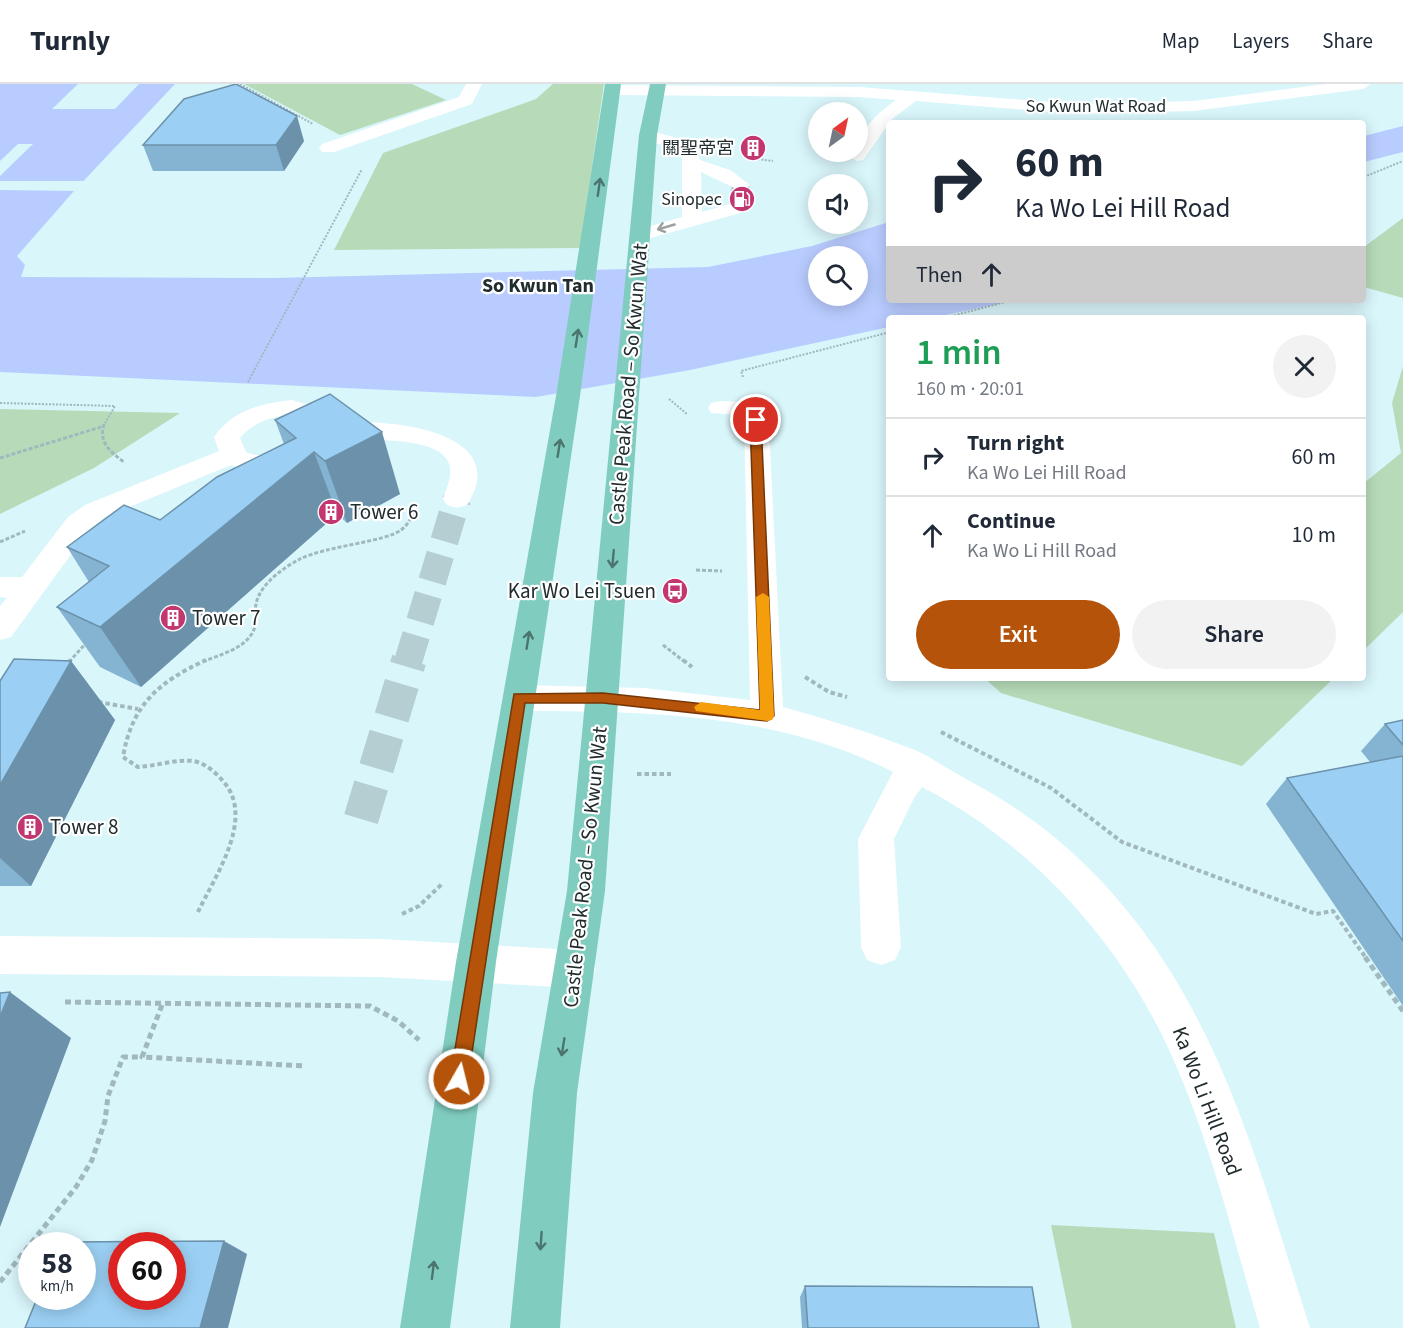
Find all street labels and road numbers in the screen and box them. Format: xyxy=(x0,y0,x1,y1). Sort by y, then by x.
street label: So Kwun Wat Road xyxy=(1026,94,1166,119)
street label: Castle Peak Road – So Kwun Wat xyxy=(601,242,655,526)
street label: Castle Peak Road – So Kwun Wat xyxy=(555,725,615,1009)
street label: Ka Wo Li Hill Road xyxy=(1165,1022,1249,1180)

